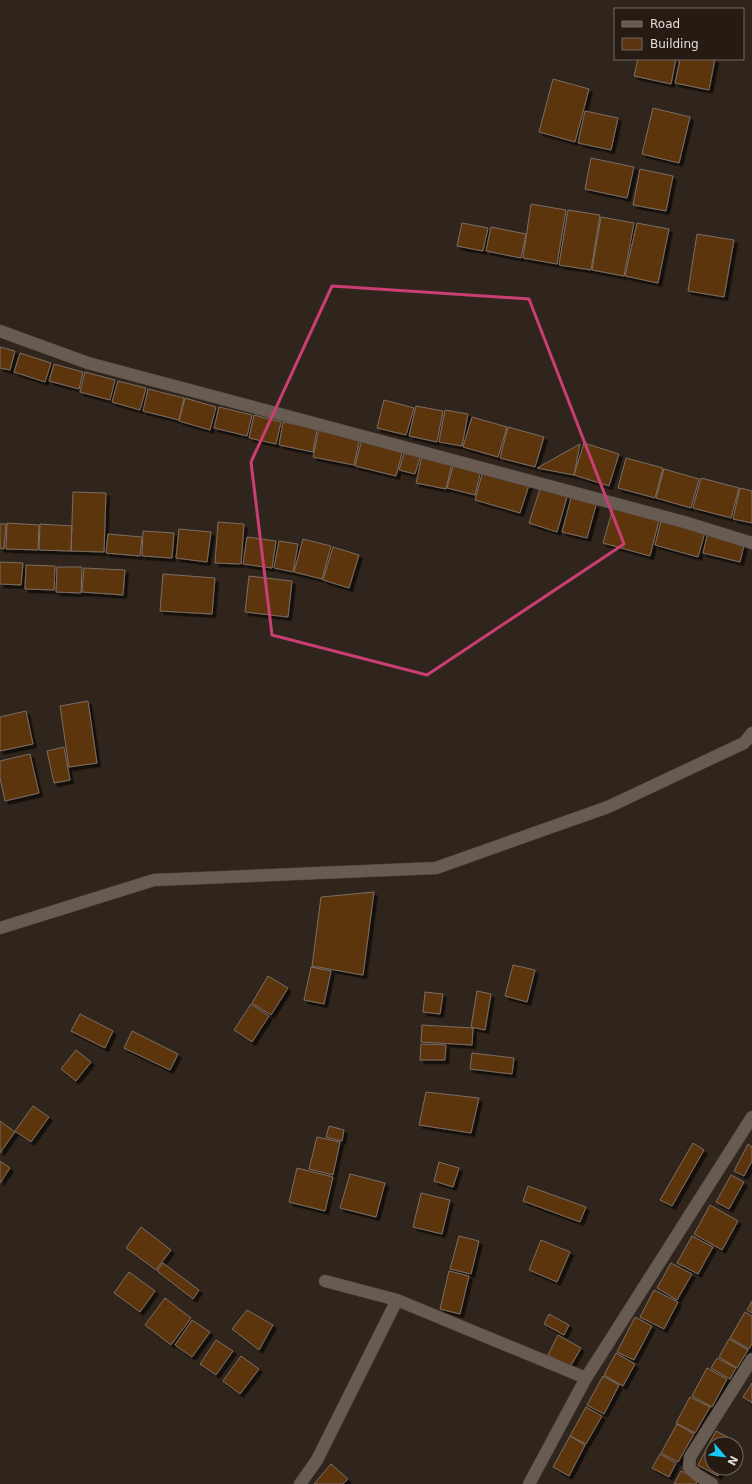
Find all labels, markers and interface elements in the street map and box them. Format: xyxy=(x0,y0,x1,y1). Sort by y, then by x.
legend xyxy=(614,8,744,60)
text: Road xyxy=(650,17,680,31)
text: Building xyxy=(650,37,699,51)
north arrow xyxy=(704,1436,744,1476)
text: N xyxy=(724,1453,740,1468)

